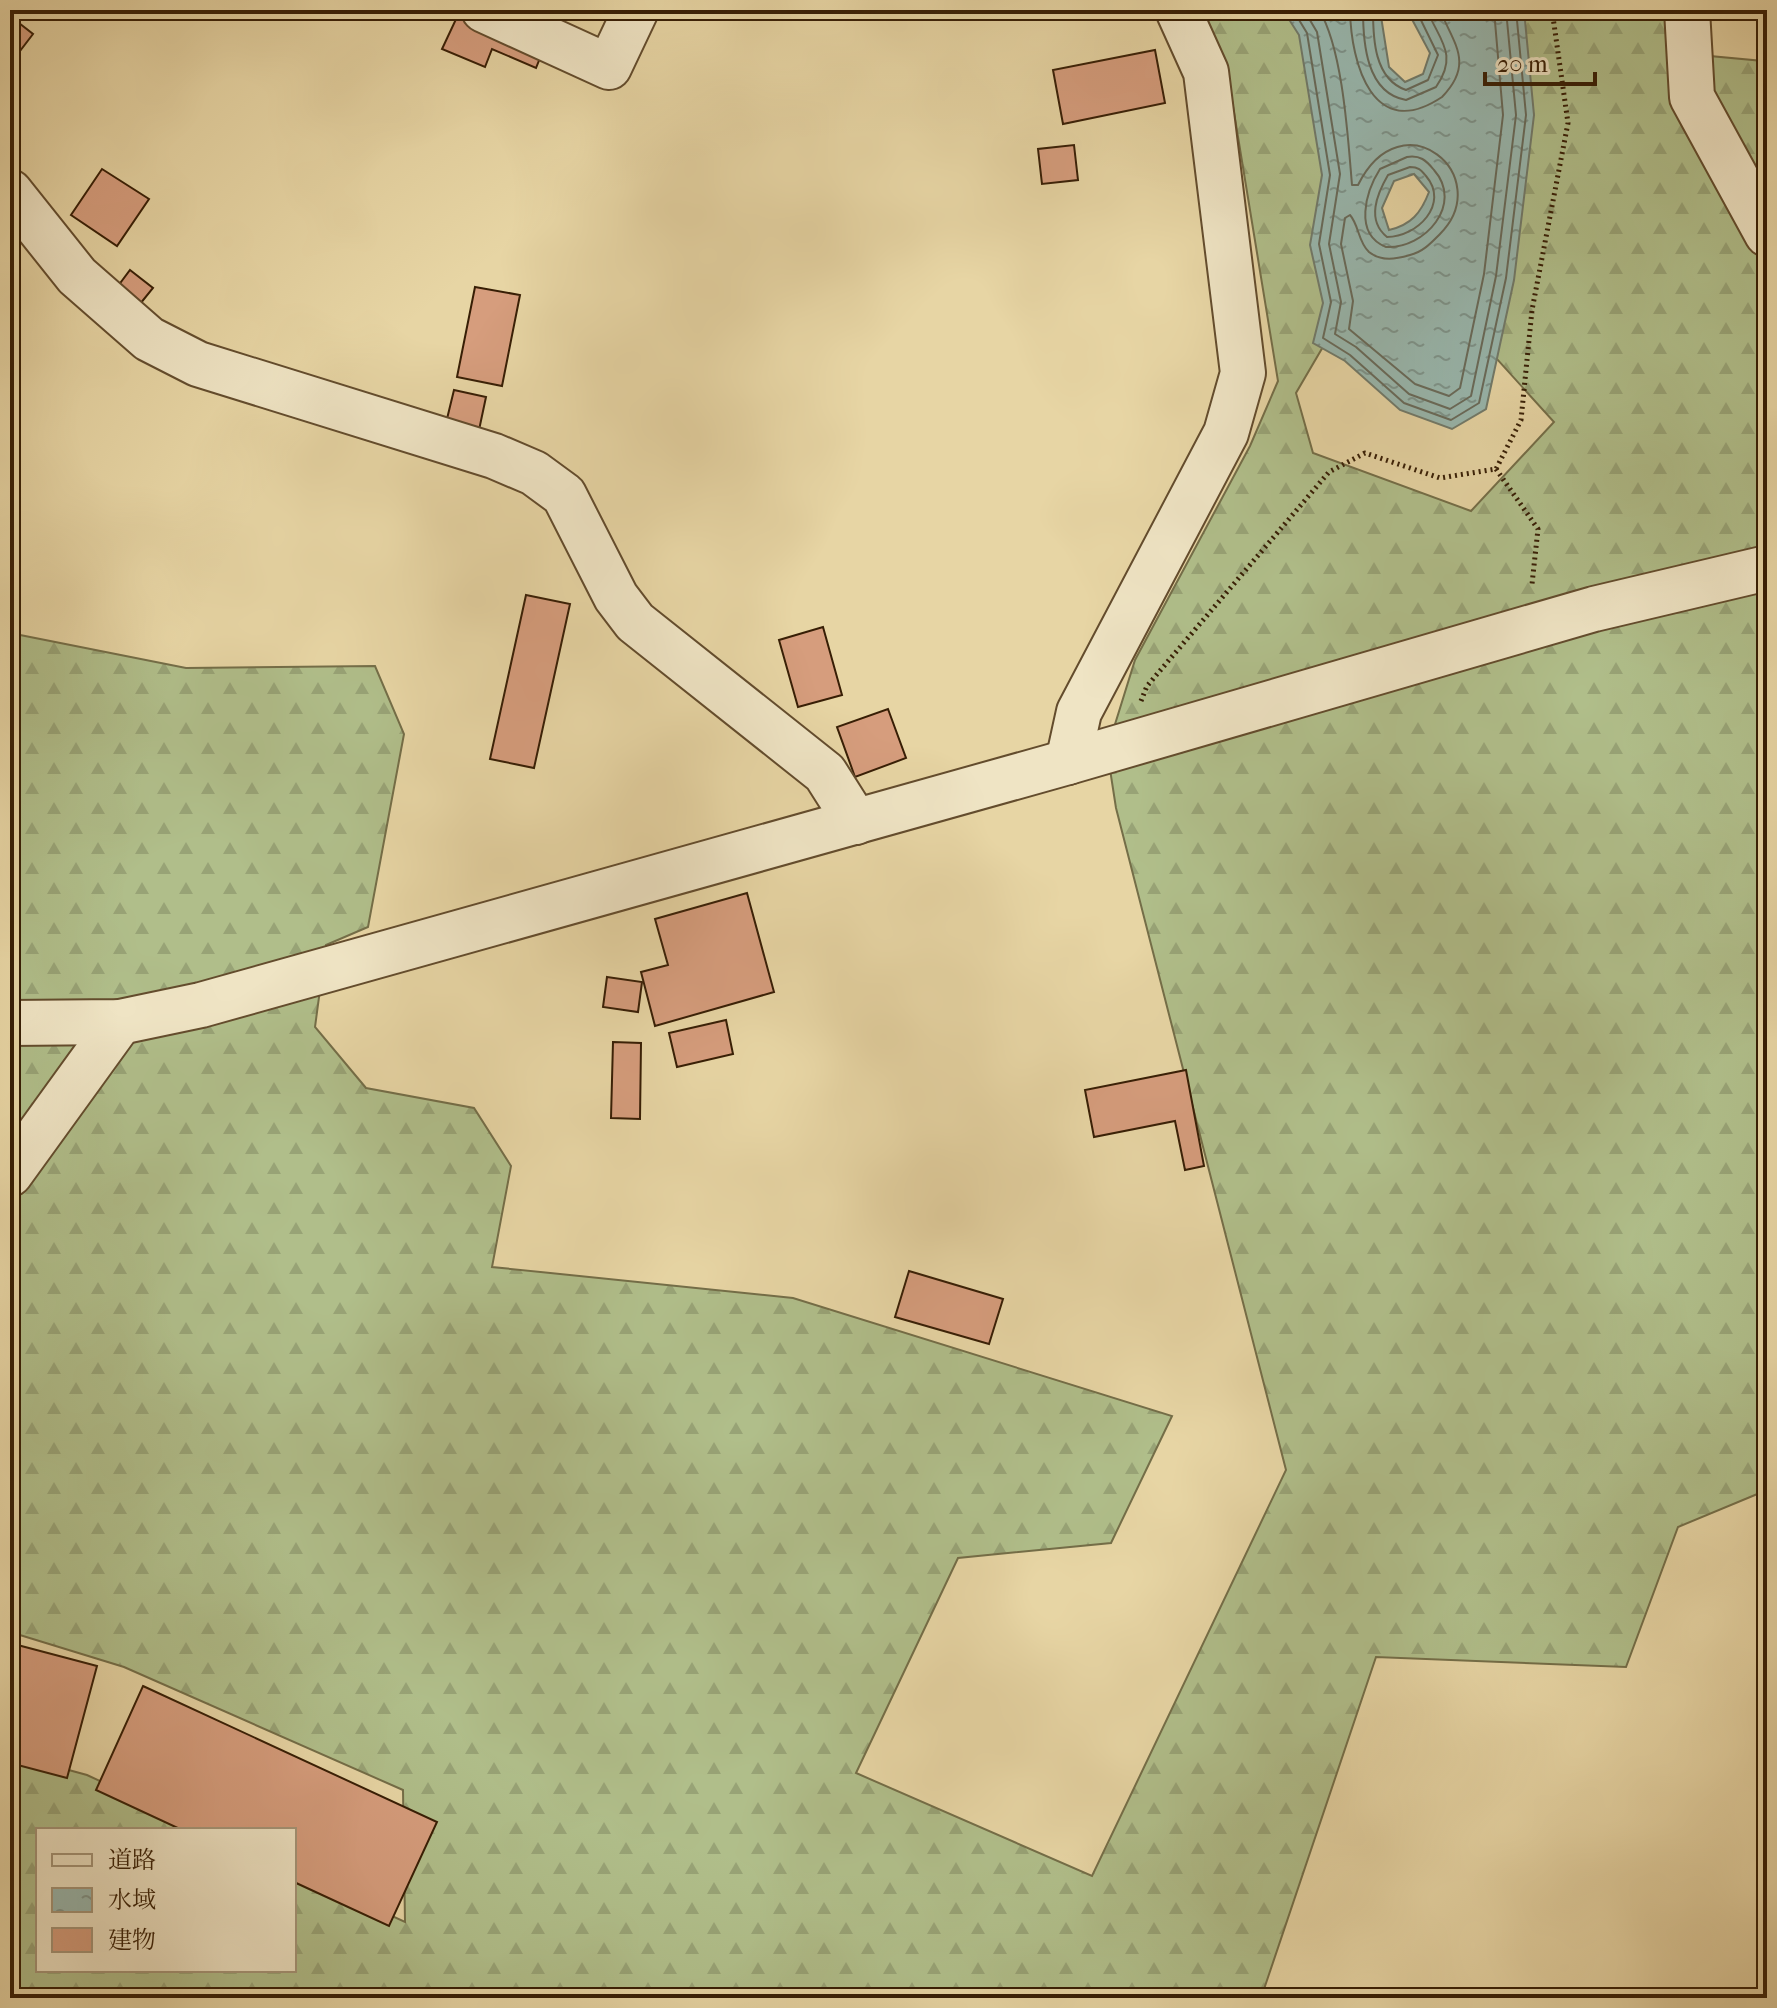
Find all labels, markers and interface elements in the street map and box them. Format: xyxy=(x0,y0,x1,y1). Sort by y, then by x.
scale bar xyxy=(1485,36,1595,86)
text: 20 m xyxy=(1497,50,1548,78)
legend xyxy=(36,1828,296,1972)
text: 道路 xyxy=(108,1846,156,1874)
text: 水域 xyxy=(108,1886,156,1914)
text: 建物 xyxy=(108,1926,156,1954)

